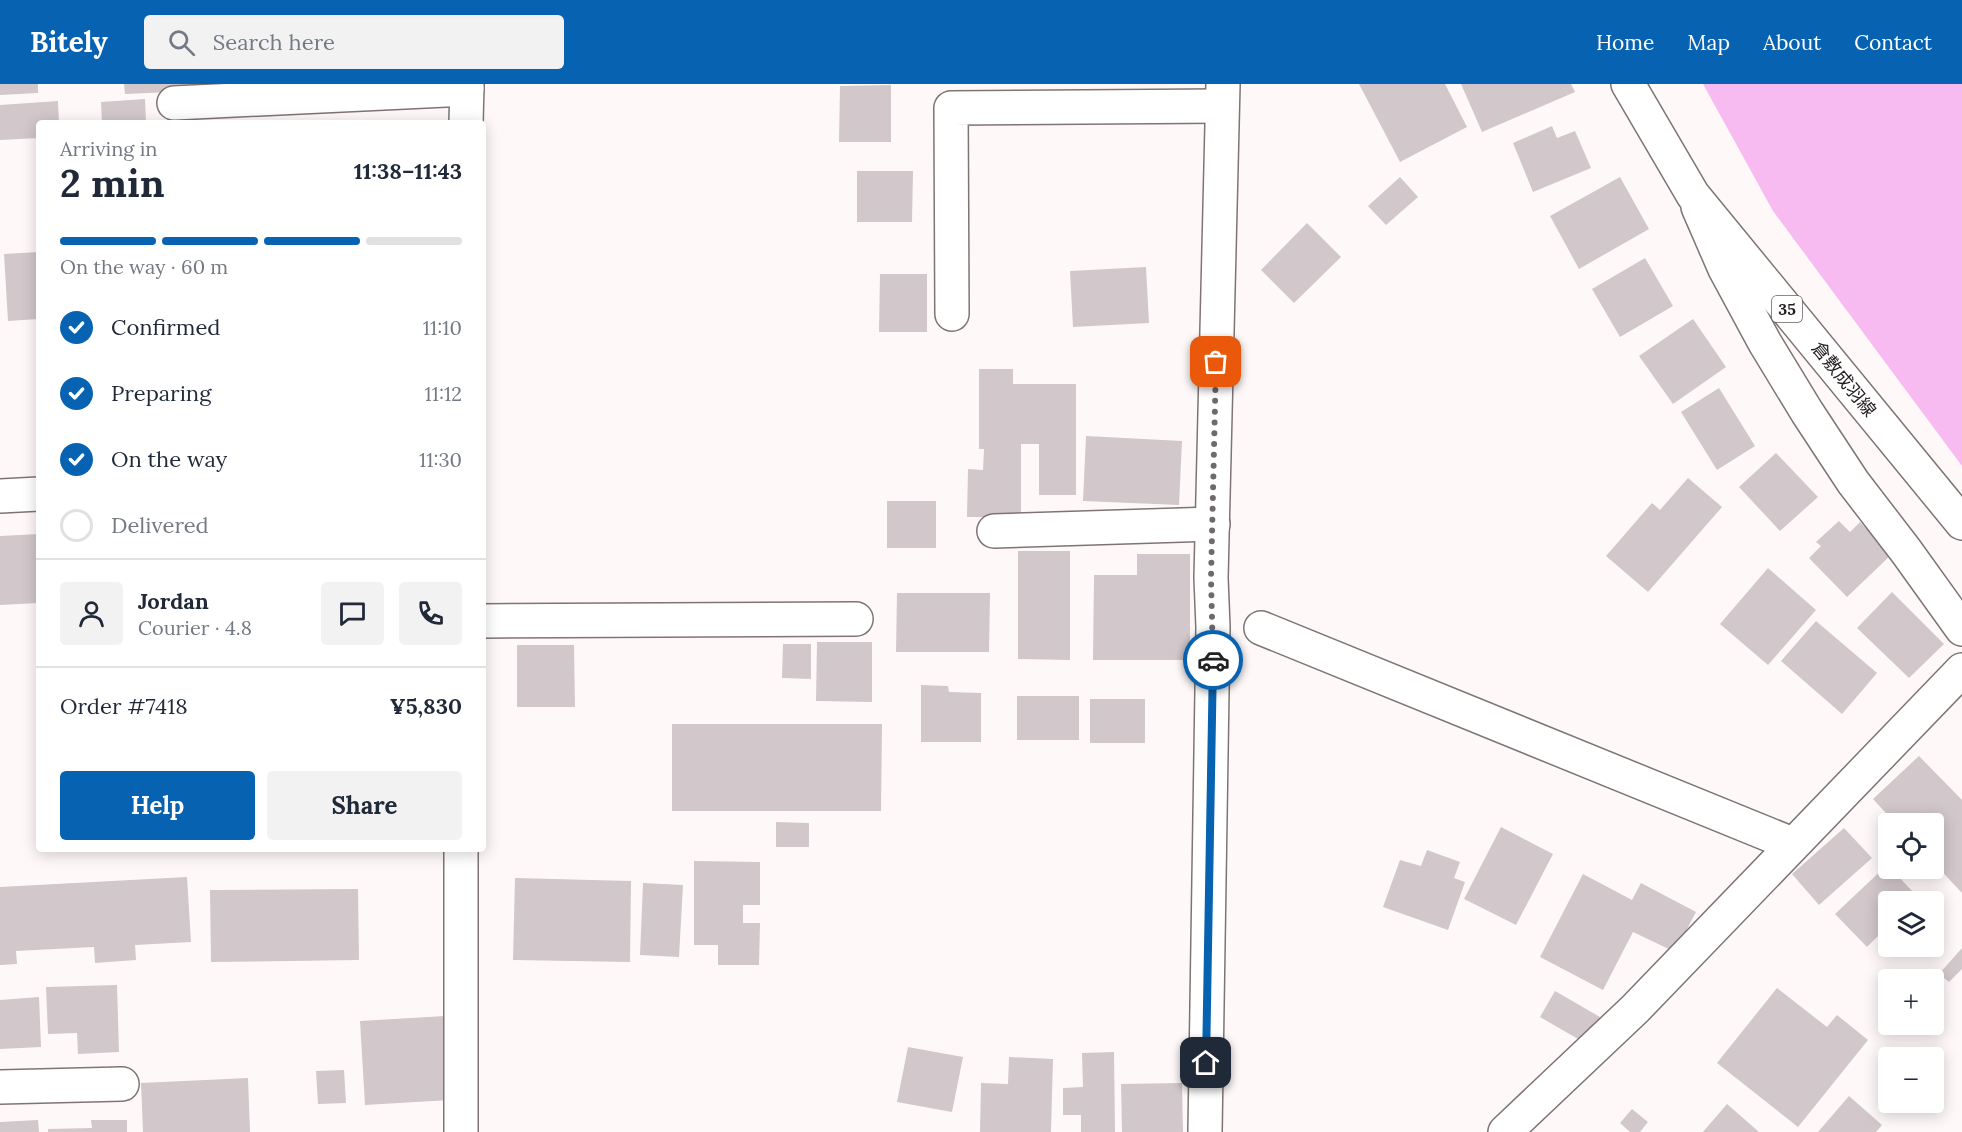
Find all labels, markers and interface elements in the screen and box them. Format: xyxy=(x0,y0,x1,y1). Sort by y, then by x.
search box xyxy=(144,15,564,69)
text: Bitely xyxy=(30,24,108,60)
icon: search xyxy=(165,26,198,59)
text: Search here xyxy=(213,28,335,56)
text: Home xyxy=(1596,29,1654,56)
text: Map xyxy=(1687,29,1730,56)
text: About xyxy=(1763,29,1821,56)
text: Contact xyxy=(1854,29,1932,56)
text: Arriving in xyxy=(60,136,157,161)
text: 11:38–11:43 xyxy=(354,157,462,185)
text: 2 min xyxy=(60,158,165,208)
text: On the way · 60 m xyxy=(60,254,228,279)
road number: 35 xyxy=(1772,296,1802,322)
icon: check xyxy=(60,311,93,344)
text: Confirmed xyxy=(111,313,220,341)
text: 11:10 xyxy=(423,315,462,340)
pin xyxy=(1190,336,1241,387)
street label: 倉敷成羽線 xyxy=(1807,337,1881,421)
icon: bag xyxy=(1199,345,1232,378)
icon: check xyxy=(60,377,93,410)
text: Preparing xyxy=(111,379,211,407)
text: 11:12 xyxy=(424,381,462,406)
icon: check xyxy=(60,443,93,476)
text: On the way xyxy=(111,445,227,473)
text: 11:30 xyxy=(419,447,462,472)
text: Delivered xyxy=(111,511,209,539)
button: person xyxy=(60,582,123,645)
button: chat xyxy=(321,582,384,645)
button: phone xyxy=(399,582,462,645)
text: Jordan xyxy=(138,587,209,615)
text: Courier · 4.8 xyxy=(138,615,252,640)
courier xyxy=(1183,630,1243,690)
icon: car xyxy=(1197,644,1230,677)
text: Order #7418 xyxy=(60,692,188,720)
text: ¥5,830 xyxy=(390,692,462,720)
button: Help xyxy=(60,771,255,840)
button: Share xyxy=(267,771,462,840)
map controls xyxy=(1878,813,1944,1113)
button: locate xyxy=(1878,813,1944,879)
button: layers xyxy=(1878,891,1944,957)
button: + xyxy=(1878,969,1944,1035)
pin xyxy=(1180,1037,1231,1088)
icon: home xyxy=(1189,1046,1222,1079)
button: − xyxy=(1878,1047,1944,1113)

